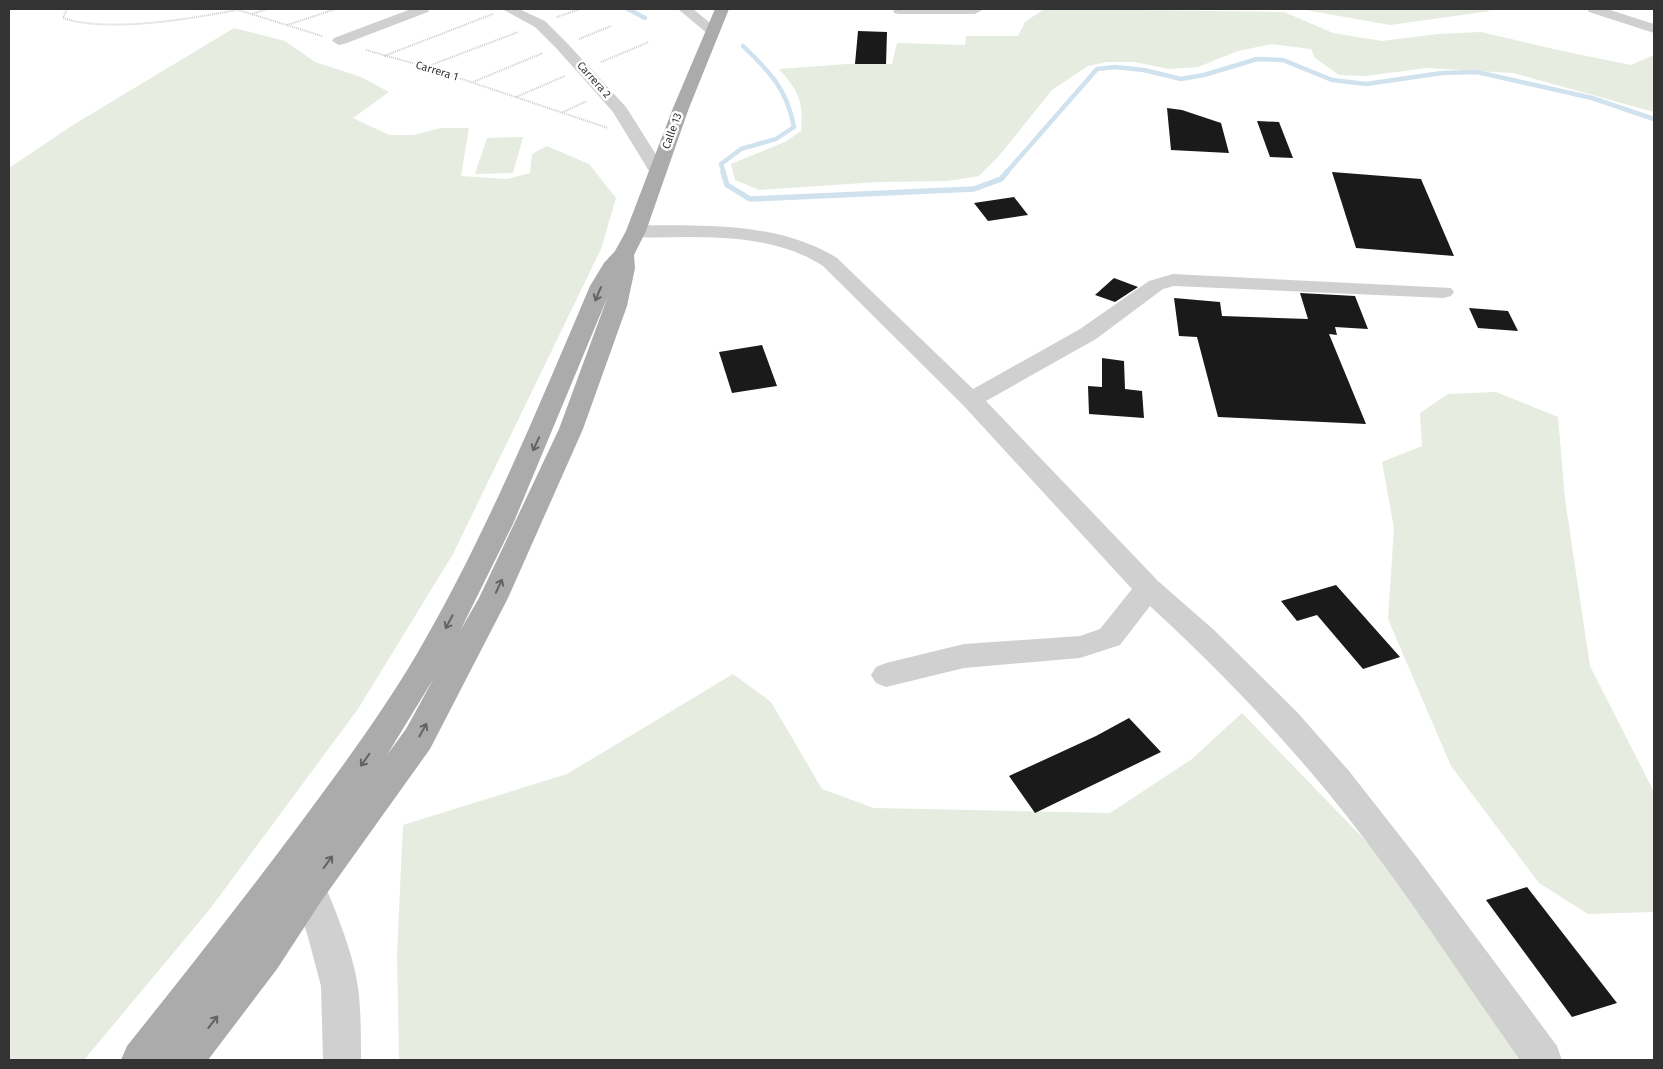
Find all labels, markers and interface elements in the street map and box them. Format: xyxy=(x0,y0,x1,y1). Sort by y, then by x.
street label: Carrera 1 xyxy=(414,58,460,84)
street label: Carrera 2 xyxy=(574,59,614,101)
street label: Calle 13 xyxy=(659,111,685,151)
one-way arrow xyxy=(593,286,602,301)
one-way arrow xyxy=(531,436,541,451)
one-way arrow xyxy=(494,579,504,594)
one-way arrow xyxy=(444,614,454,628)
one-way arrow xyxy=(418,722,428,737)
one-way arrow xyxy=(360,753,370,767)
one-way arrow xyxy=(323,855,333,869)
one-way arrow xyxy=(207,1016,218,1029)

